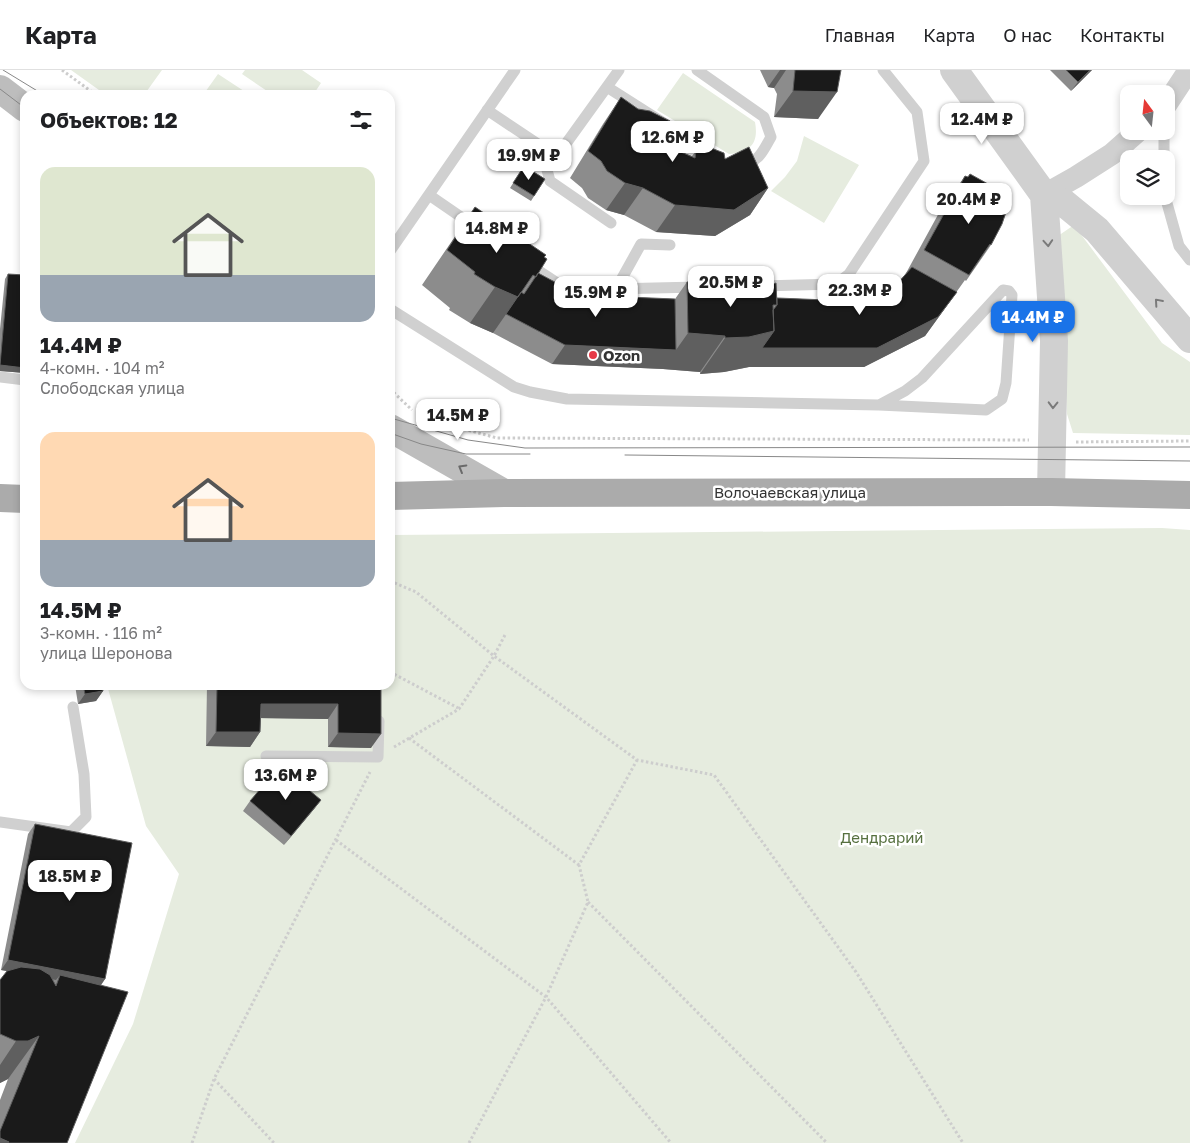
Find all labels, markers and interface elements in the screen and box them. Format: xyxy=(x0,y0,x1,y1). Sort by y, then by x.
text: Карта xyxy=(25,20,97,49)
text: Главная xyxy=(825,24,895,46)
text: Карта xyxy=(923,24,975,46)
text: О нас xyxy=(1003,24,1052,46)
text: Контакты xyxy=(1080,24,1165,46)
north arrow xyxy=(1120,85,1175,140)
map controls xyxy=(1120,85,1175,205)
pin: 12.4M ₽ xyxy=(936,102,1028,145)
icon: filters xyxy=(347,106,375,134)
text: Объектов: 12 xyxy=(40,107,178,133)
text: 12.4M ₽ xyxy=(951,109,1013,129)
pin: 12.6M ₽ xyxy=(627,121,719,163)
text: 12.6M ₽ xyxy=(642,127,704,147)
pin: 19.9M ₽ xyxy=(483,138,575,181)
text: 19.9M ₽ xyxy=(498,145,560,165)
button: layers xyxy=(1120,150,1175,205)
pin: 20.4M ₽ xyxy=(923,182,1015,225)
text: 20.4M ₽ xyxy=(937,189,1001,209)
icon: home xyxy=(163,200,253,290)
pin: 14.8M ₽ xyxy=(451,212,543,254)
text: 14.8M ₽ xyxy=(466,218,528,238)
one-way arrow xyxy=(1042,239,1053,247)
pin: 20.5M ₽ xyxy=(685,266,777,308)
text: 20.5M ₽ xyxy=(699,272,763,292)
pin: 22.3M ₽ xyxy=(814,274,906,316)
pin: 15.9M ₽ xyxy=(550,276,642,318)
text: 22.3M ₽ xyxy=(828,280,892,300)
text: 15.9M ₽ xyxy=(565,282,627,302)
one-way arrow xyxy=(1155,298,1164,307)
pin: 14.4M ₽ xyxy=(987,300,1079,343)
text: 14.4M ₽ xyxy=(1002,307,1064,327)
text: 14.4M ₽ xyxy=(40,332,122,358)
place label: Ozon xyxy=(603,346,640,364)
marker: Ozon xyxy=(587,349,599,361)
text: 4-комн. · 104 m² xyxy=(40,358,165,378)
text: Слободская улица xyxy=(40,378,185,398)
pin: 14.5M ₽ xyxy=(412,398,504,441)
one-way arrow xyxy=(1048,402,1058,410)
text: 14.5M ₽ xyxy=(427,405,489,425)
icon: home xyxy=(163,465,253,555)
one-way arrow xyxy=(459,465,468,475)
street label: Волочаевская улица xyxy=(714,483,866,501)
text: 14.5M ₽ xyxy=(40,597,122,623)
text: 3-комн. · 116 m² xyxy=(40,623,162,643)
text: улица Шеронова xyxy=(40,643,173,663)
pin: 13.6M ₽ xyxy=(240,758,332,801)
text: 13.6M ₽ xyxy=(255,765,317,785)
park label: Дендрарий xyxy=(841,828,923,846)
pin: 18.5M ₽ xyxy=(24,860,116,902)
text: 18.5M ₽ xyxy=(39,866,101,886)

